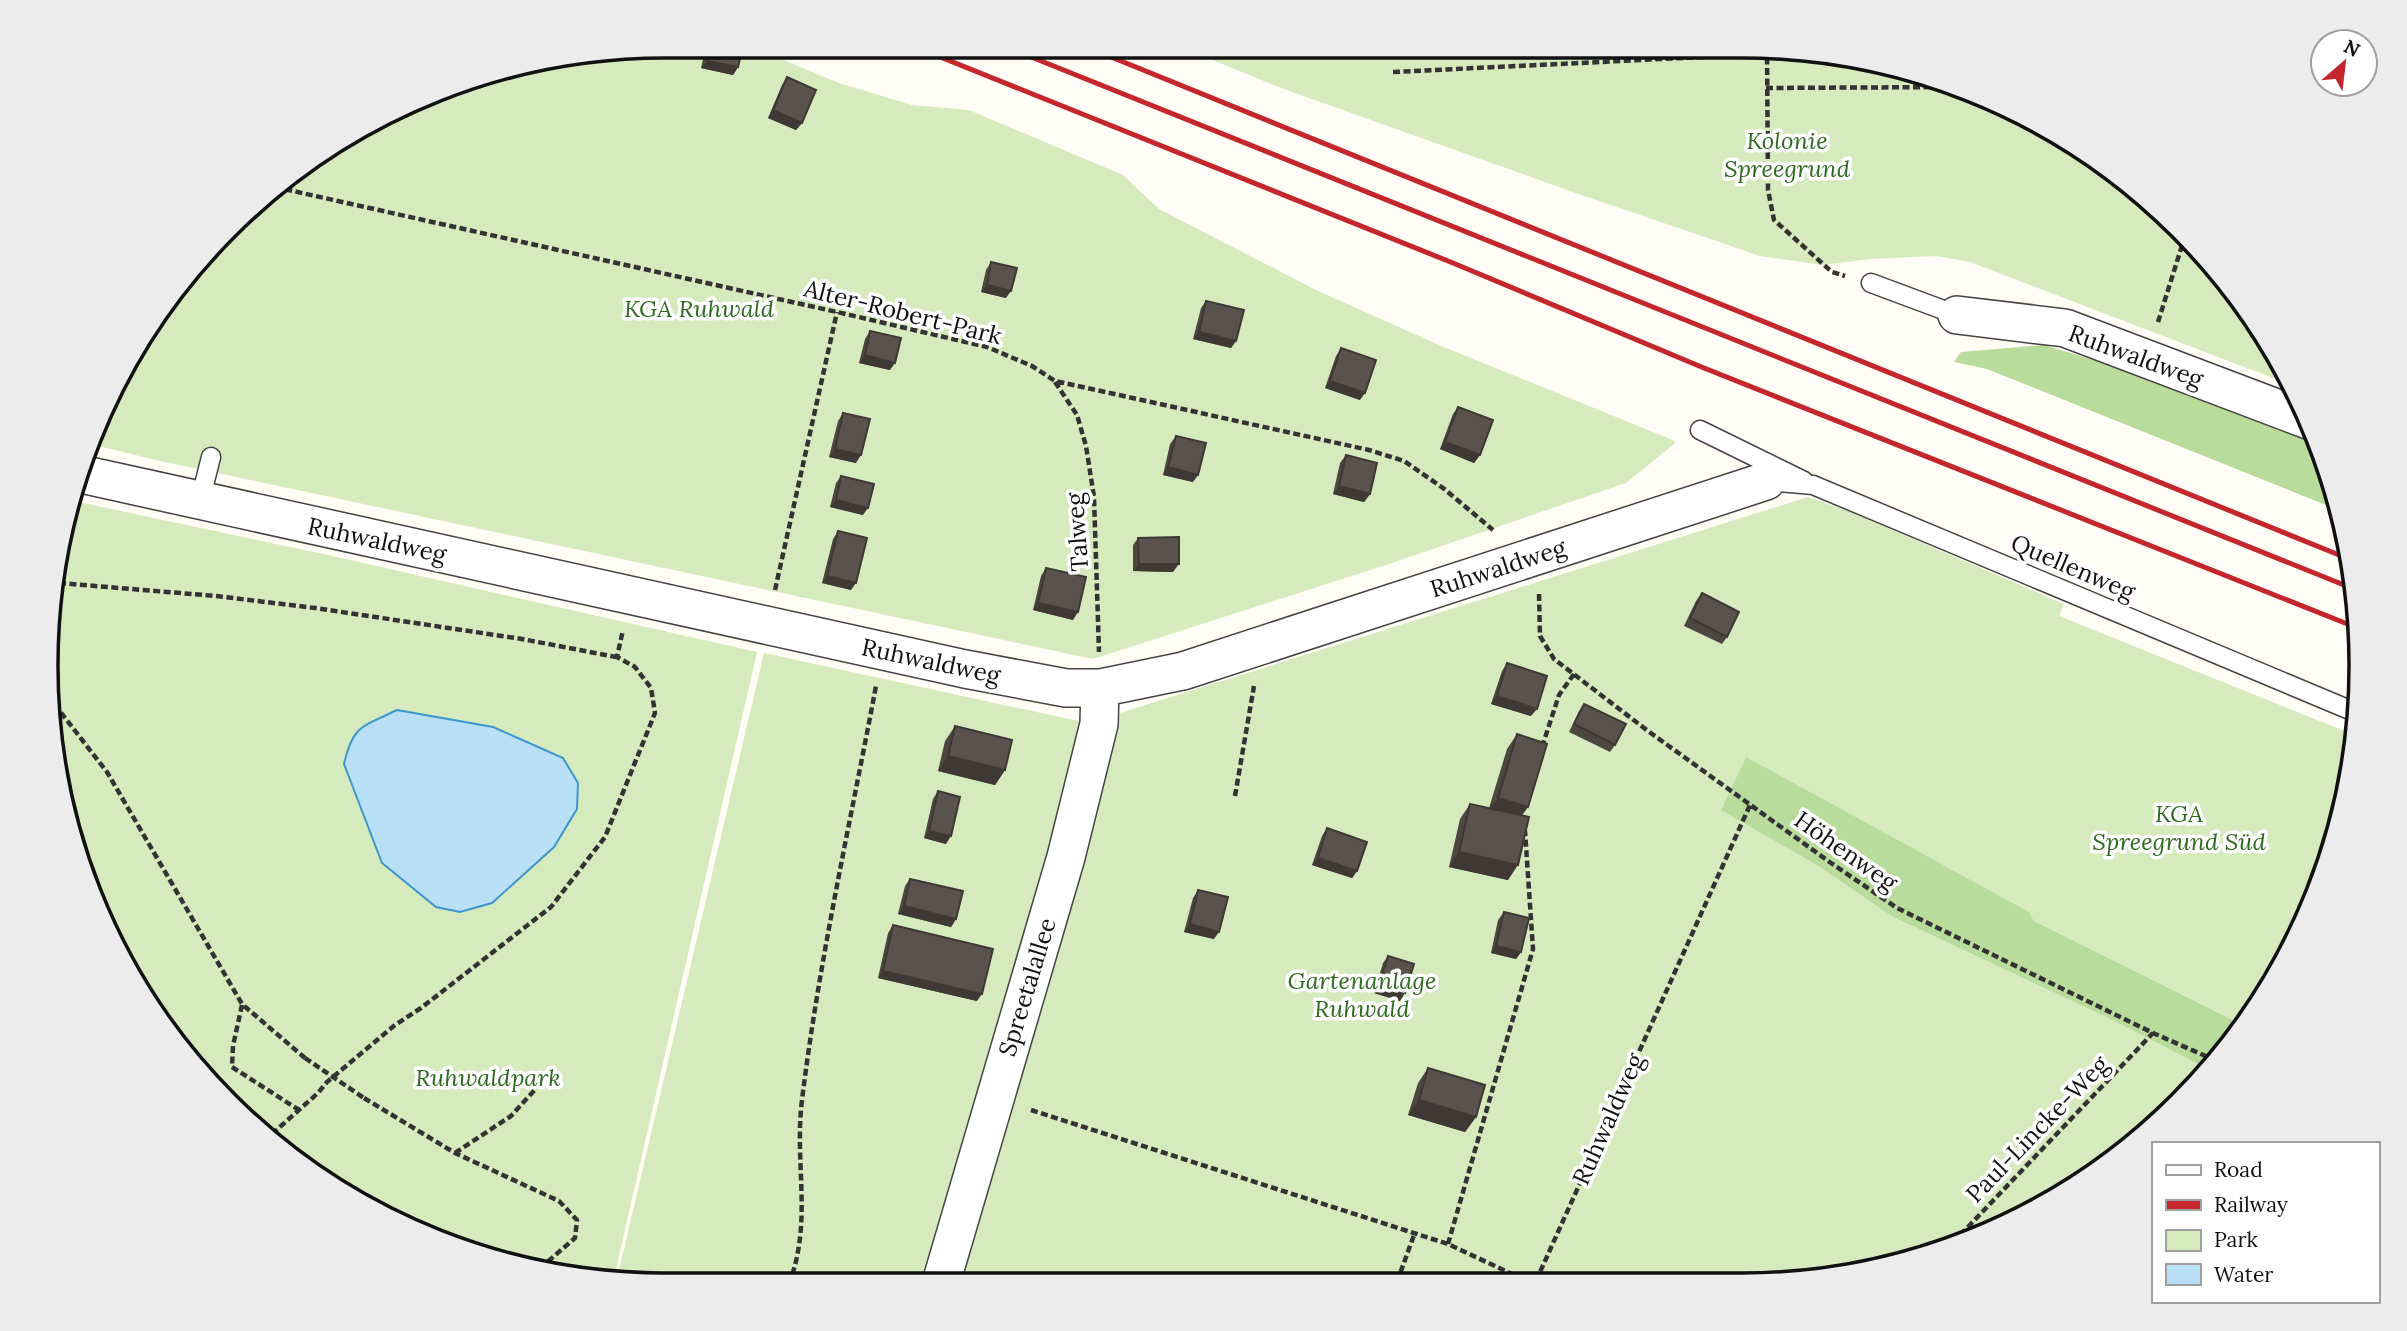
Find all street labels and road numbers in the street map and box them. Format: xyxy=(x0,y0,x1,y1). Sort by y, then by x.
street label: Alter-Robert-Park xyxy=(800,272,1005,352)
street label: Ruhwaldweg xyxy=(2064,317,2208,395)
street label: Talweg xyxy=(1059,491,1095,572)
street label: Ruhwaldweg xyxy=(305,510,450,570)
street label: Quellenweg xyxy=(2006,527,2140,607)
street label: Ruhwaldweg xyxy=(1426,531,1571,605)
street label: Ruhwaldweg xyxy=(859,631,1004,691)
street label: Höhenweg xyxy=(1788,804,1904,898)
street label: Spreetalallee xyxy=(991,914,1063,1060)
street label: Ruhwaldweg xyxy=(1565,1048,1651,1190)
street label: Paul-Lincke-Weg xyxy=(1959,1048,2116,1209)

